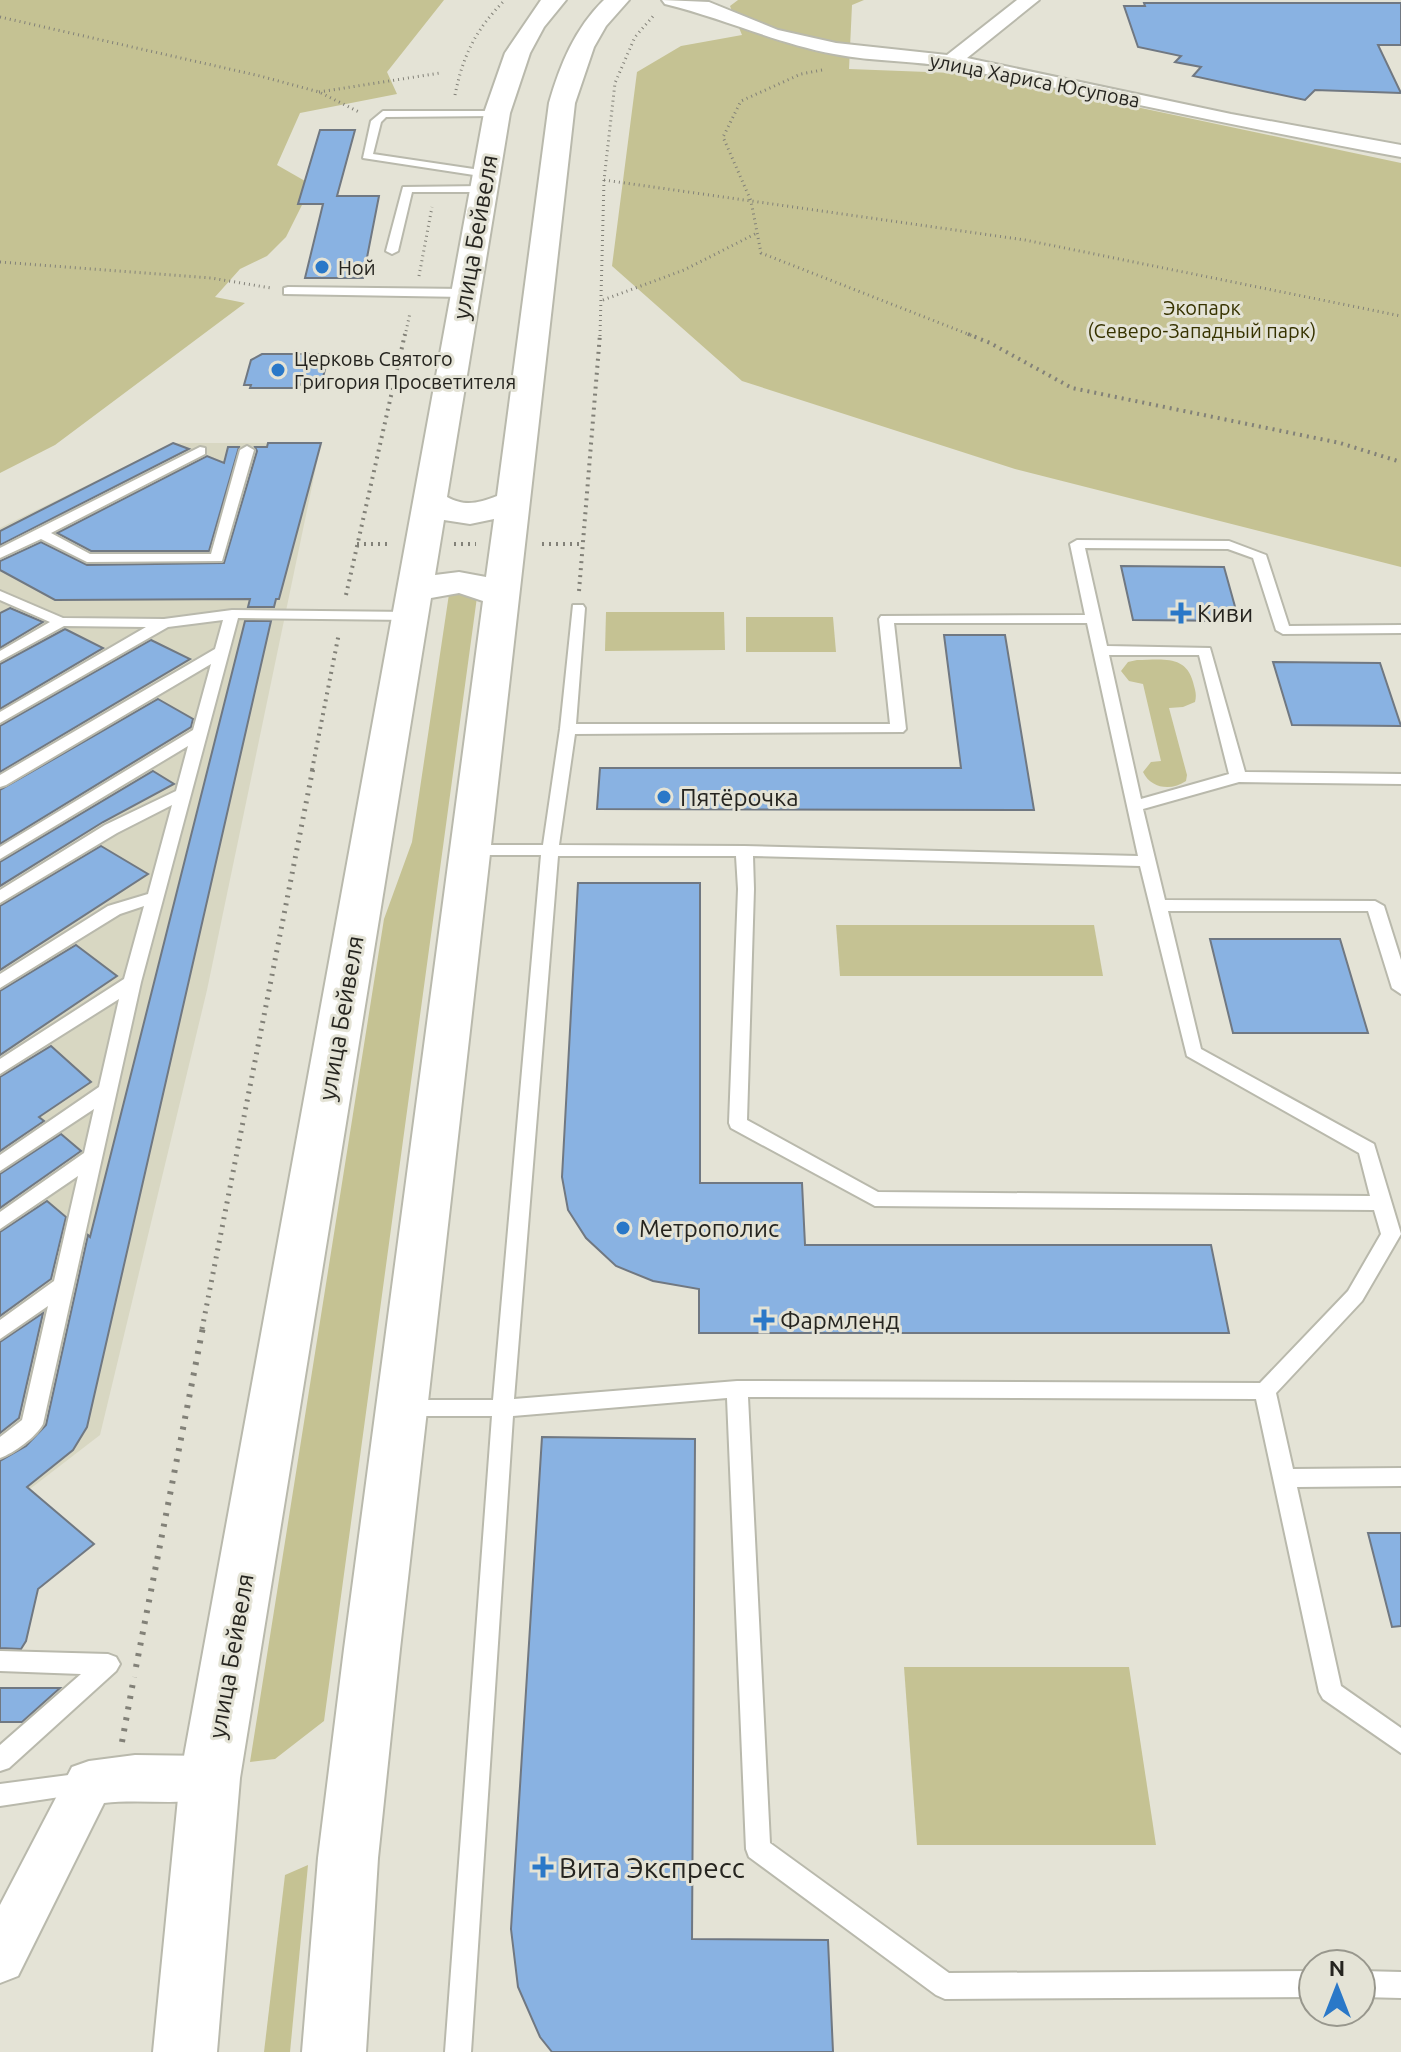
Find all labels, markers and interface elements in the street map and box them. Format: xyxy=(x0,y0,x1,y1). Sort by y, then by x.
street label: улица Хариса Юсупова xyxy=(928,48,1142,112)
street label: улица Бейвеля xyxy=(447,152,503,322)
place label: Ной xyxy=(338,256,375,279)
marker: Ной xyxy=(313,258,331,276)
park label: Экопарк (Северо-Западный парк) xyxy=(1088,296,1316,342)
place label: Церковь Святого Григория Просветителя xyxy=(294,347,516,393)
marker: Церковь Святого Григория Просветителя xyxy=(269,361,287,379)
place label: Киви xyxy=(1197,600,1253,627)
marker: Киви xyxy=(1172,604,1190,622)
place label: Пятёрочка xyxy=(680,784,799,811)
marker: Пятёрочка xyxy=(655,788,673,806)
street label: улица Бейвеля xyxy=(313,933,369,1103)
place label: Метрополис xyxy=(639,1215,779,1242)
marker: Метрополис xyxy=(614,1219,632,1237)
place label: Фармленд xyxy=(780,1307,900,1334)
marker: Фармленд xyxy=(755,1311,773,1329)
street label: улица Бейвеля xyxy=(203,1571,259,1741)
place label: Вита Экспресс xyxy=(559,1852,745,1883)
marker: Вита Экспресс xyxy=(534,1858,552,1876)
north arrow xyxy=(1297,1948,1377,2028)
text: N xyxy=(1329,1955,1345,1980)

